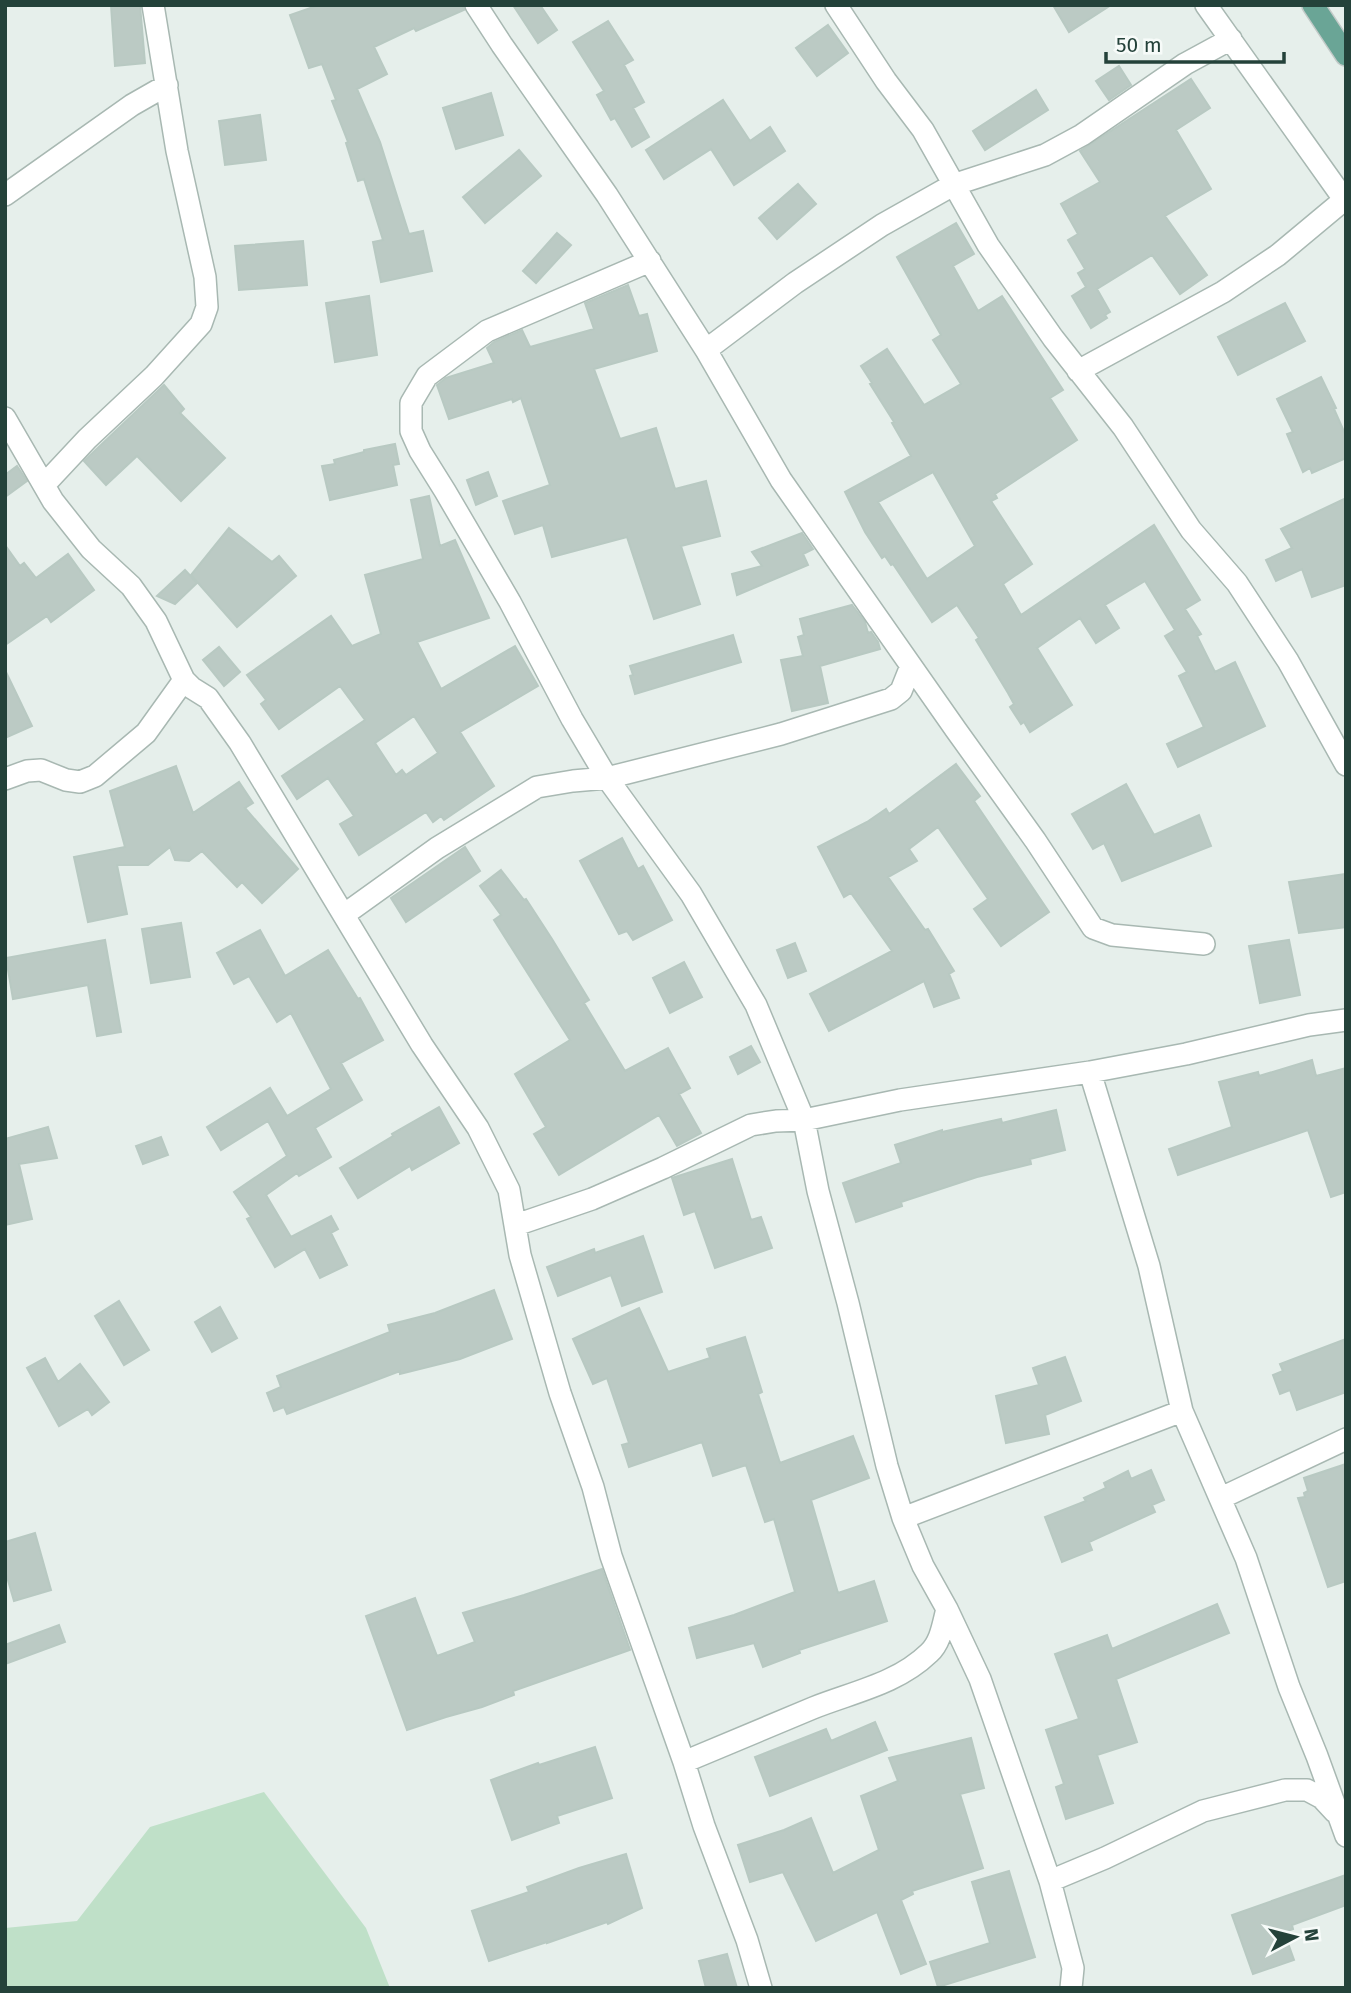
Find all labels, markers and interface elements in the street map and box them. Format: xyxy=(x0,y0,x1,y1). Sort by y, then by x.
scale bar xyxy=(1106,21,1284,65)
text: 50 m xyxy=(1116,32,1162,58)
north arrow xyxy=(1260,1902,1330,1972)
text: N xyxy=(1299,1927,1324,1943)

